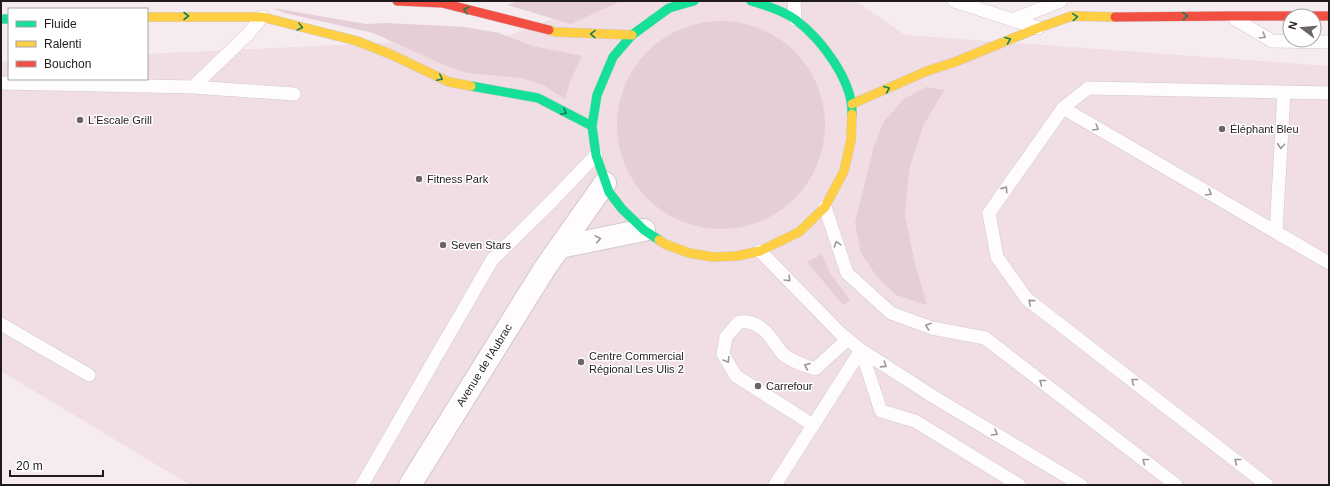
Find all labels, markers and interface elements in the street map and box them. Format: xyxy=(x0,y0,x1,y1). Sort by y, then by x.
one-way arrow xyxy=(463,6,469,14)
legend xyxy=(8,8,148,80)
north arrow xyxy=(1282,8,1322,48)
one-way arrow xyxy=(183,12,189,20)
one-way arrow xyxy=(1072,12,1078,21)
one-way arrow xyxy=(1182,12,1188,20)
text: Fluide xyxy=(44,17,77,31)
text: N xyxy=(1286,20,1299,31)
one-way arrow xyxy=(297,22,303,30)
one-way arrow xyxy=(590,29,596,38)
one-way arrow xyxy=(1259,31,1266,38)
text: Ralenti xyxy=(44,37,81,51)
one-way arrow xyxy=(1003,37,1011,45)
text: Bouchon xyxy=(44,57,91,71)
one-way arrow xyxy=(436,73,443,81)
one-way arrow xyxy=(884,85,891,93)
one-way arrow xyxy=(560,107,567,115)
place label: L'Escale Grill xyxy=(88,114,152,126)
marker: L'Escale Grill xyxy=(75,115,85,125)
one-way arrow xyxy=(1092,123,1099,130)
place label: Éléphant Bleu xyxy=(1230,123,1299,135)
marker: Éléphant Bleu xyxy=(1217,124,1227,134)
one-way arrow xyxy=(1276,143,1285,149)
place label: Fitness Park xyxy=(427,173,489,185)
marker: Fitness Park xyxy=(414,174,424,184)
one-way arrow xyxy=(1000,187,1007,194)
one-way arrow xyxy=(1205,189,1212,196)
one-way arrow xyxy=(595,236,602,244)
place label: Seven Stars xyxy=(451,239,511,251)
marker: Seven Stars xyxy=(438,240,448,250)
one-way arrow xyxy=(833,240,842,247)
one-way arrow xyxy=(783,274,791,282)
one-way arrow xyxy=(1029,299,1036,306)
street label: Avenue de l'Aubrac xyxy=(454,321,514,408)
one-way arrow xyxy=(925,323,932,331)
place label: Centre Commercial Régional Les Ulis 2 xyxy=(589,350,684,375)
one-way arrow xyxy=(722,356,729,363)
marker: Centre Commercial Régional Les Ulis 2 xyxy=(576,357,586,367)
one-way arrow xyxy=(880,360,887,367)
one-way arrow xyxy=(804,363,811,371)
one-way arrow xyxy=(1039,379,1046,387)
one-way arrow xyxy=(1131,379,1138,386)
place label: Carrefour xyxy=(766,380,813,392)
marker: Carrefour xyxy=(753,381,763,391)
one-way arrow xyxy=(991,429,998,436)
scale bar xyxy=(10,452,103,478)
one-way arrow xyxy=(1142,458,1149,466)
text: 20 m xyxy=(16,459,43,473)
one-way arrow xyxy=(1234,459,1241,466)

